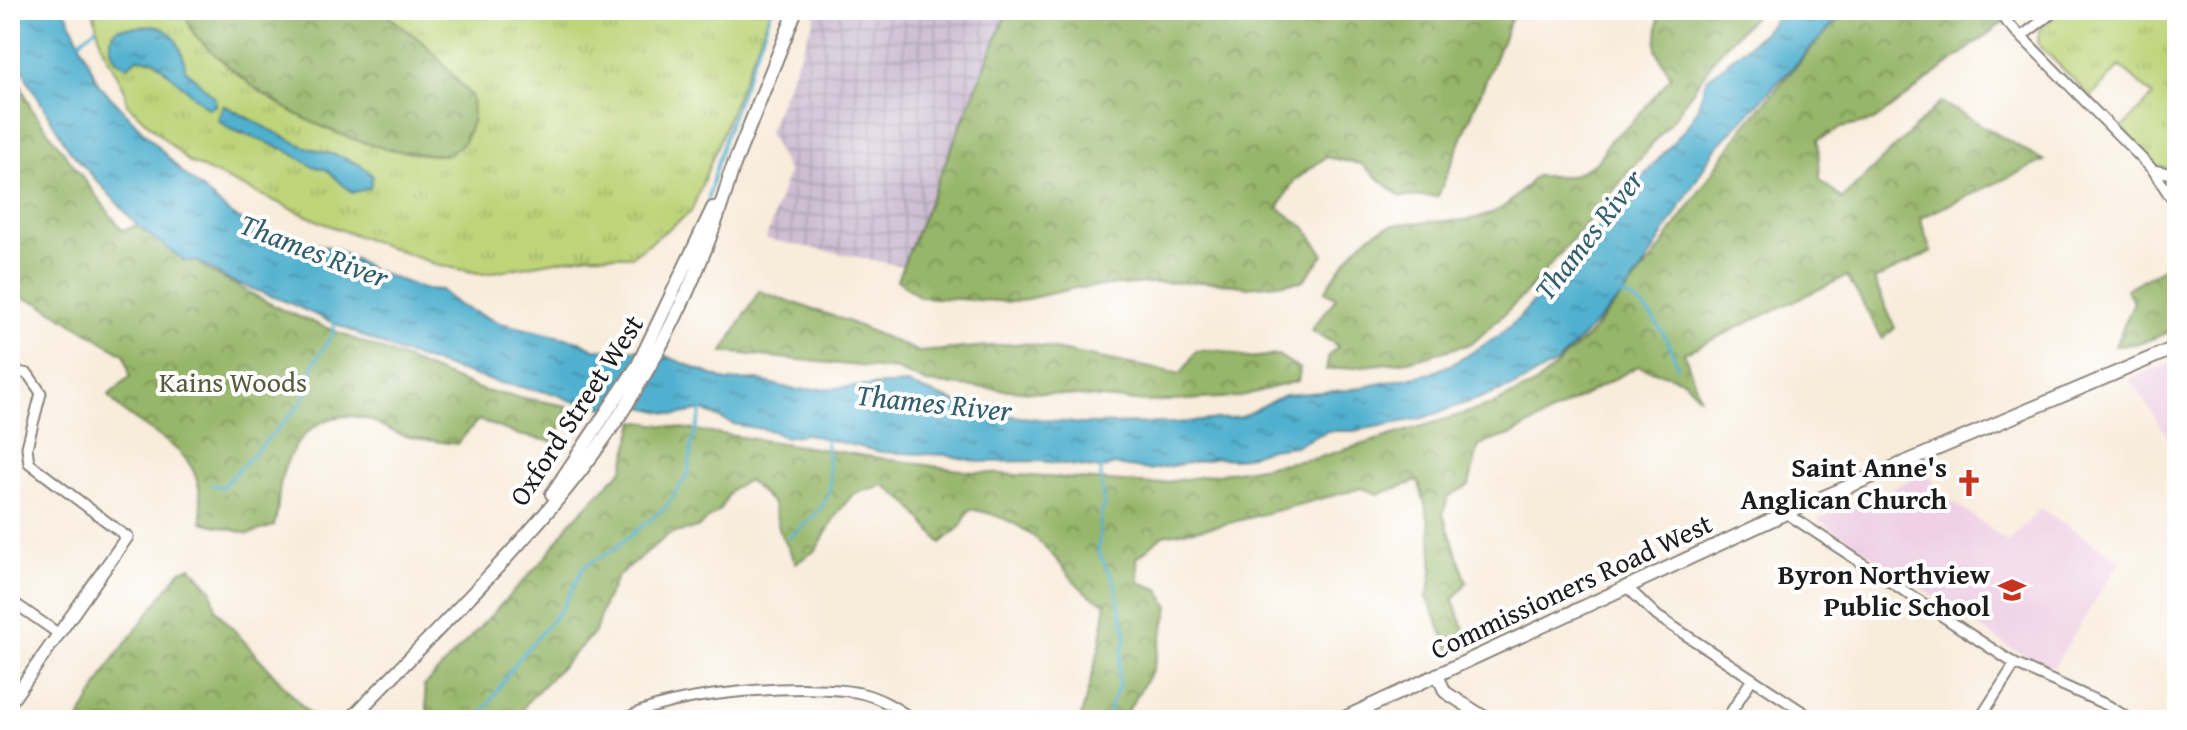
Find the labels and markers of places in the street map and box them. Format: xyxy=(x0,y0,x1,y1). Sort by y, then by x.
place label: Saint Anne's Anglican Church xyxy=(1741,446,1947,519)
church icon: Saint Anne's Anglican Church xyxy=(1954,468,1984,498)
place label: Byron Northview Public School xyxy=(1778,553,1991,626)
school or university icon: Byron Northview Public School xyxy=(1997,575,2027,605)

